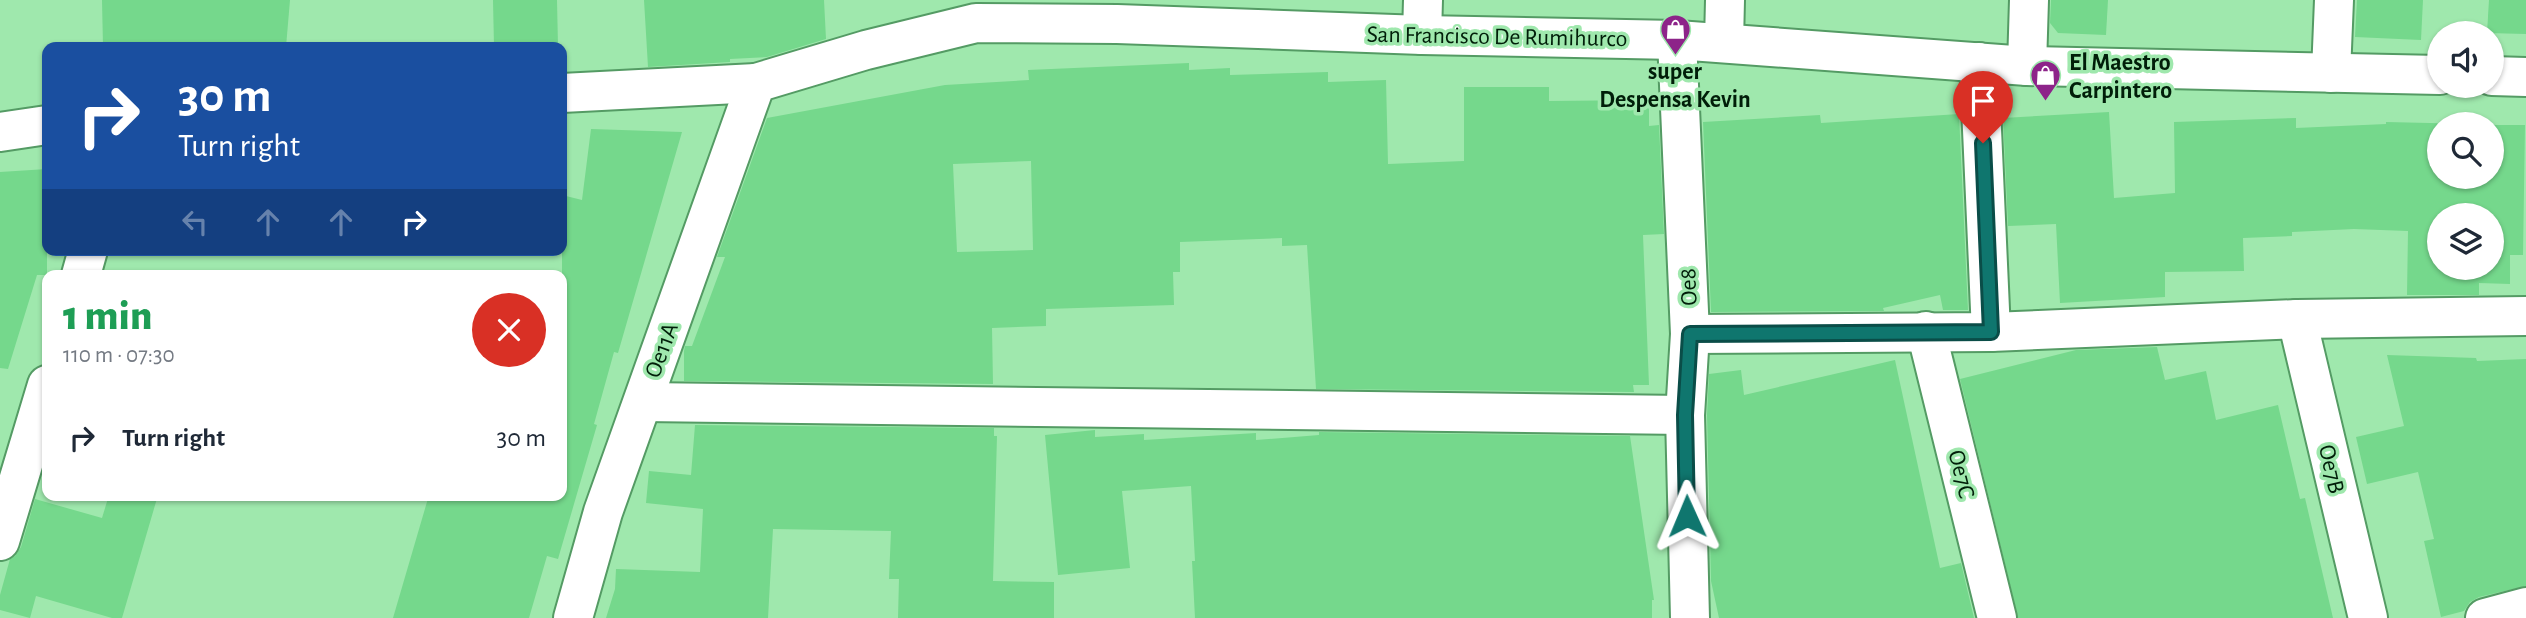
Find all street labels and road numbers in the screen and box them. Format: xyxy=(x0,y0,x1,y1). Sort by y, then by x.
street label: San Francisco De Rumihurco xyxy=(1366,23,1628,51)
street label: Oe8 xyxy=(1676,268,1702,306)
street label: Oe11A xyxy=(641,319,683,381)
street label: Oe7B xyxy=(2314,443,2348,496)
street label: Oe7C xyxy=(1943,448,1979,501)

